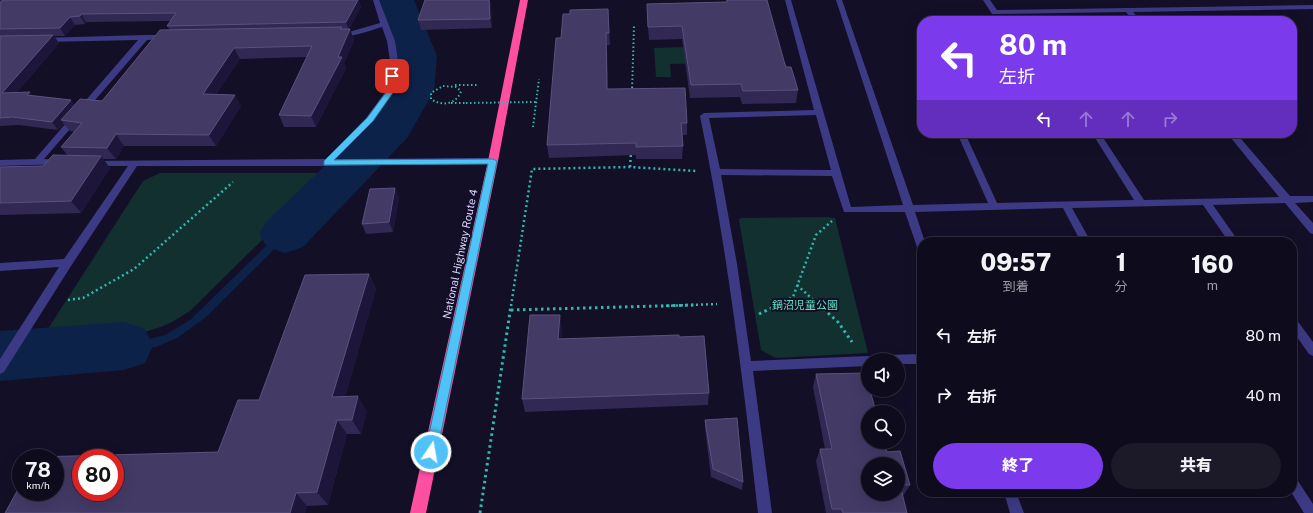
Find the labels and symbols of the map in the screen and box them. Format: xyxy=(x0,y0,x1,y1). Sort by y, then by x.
pin xyxy=(375,59,409,93)
street label: National Highway Route 4 xyxy=(440,188,480,320)
park label: 鍋沼児童公園 xyxy=(772,299,838,311)
position arrow xyxy=(410,431,452,473)
speed limit sign: 80 xyxy=(72,449,124,501)

